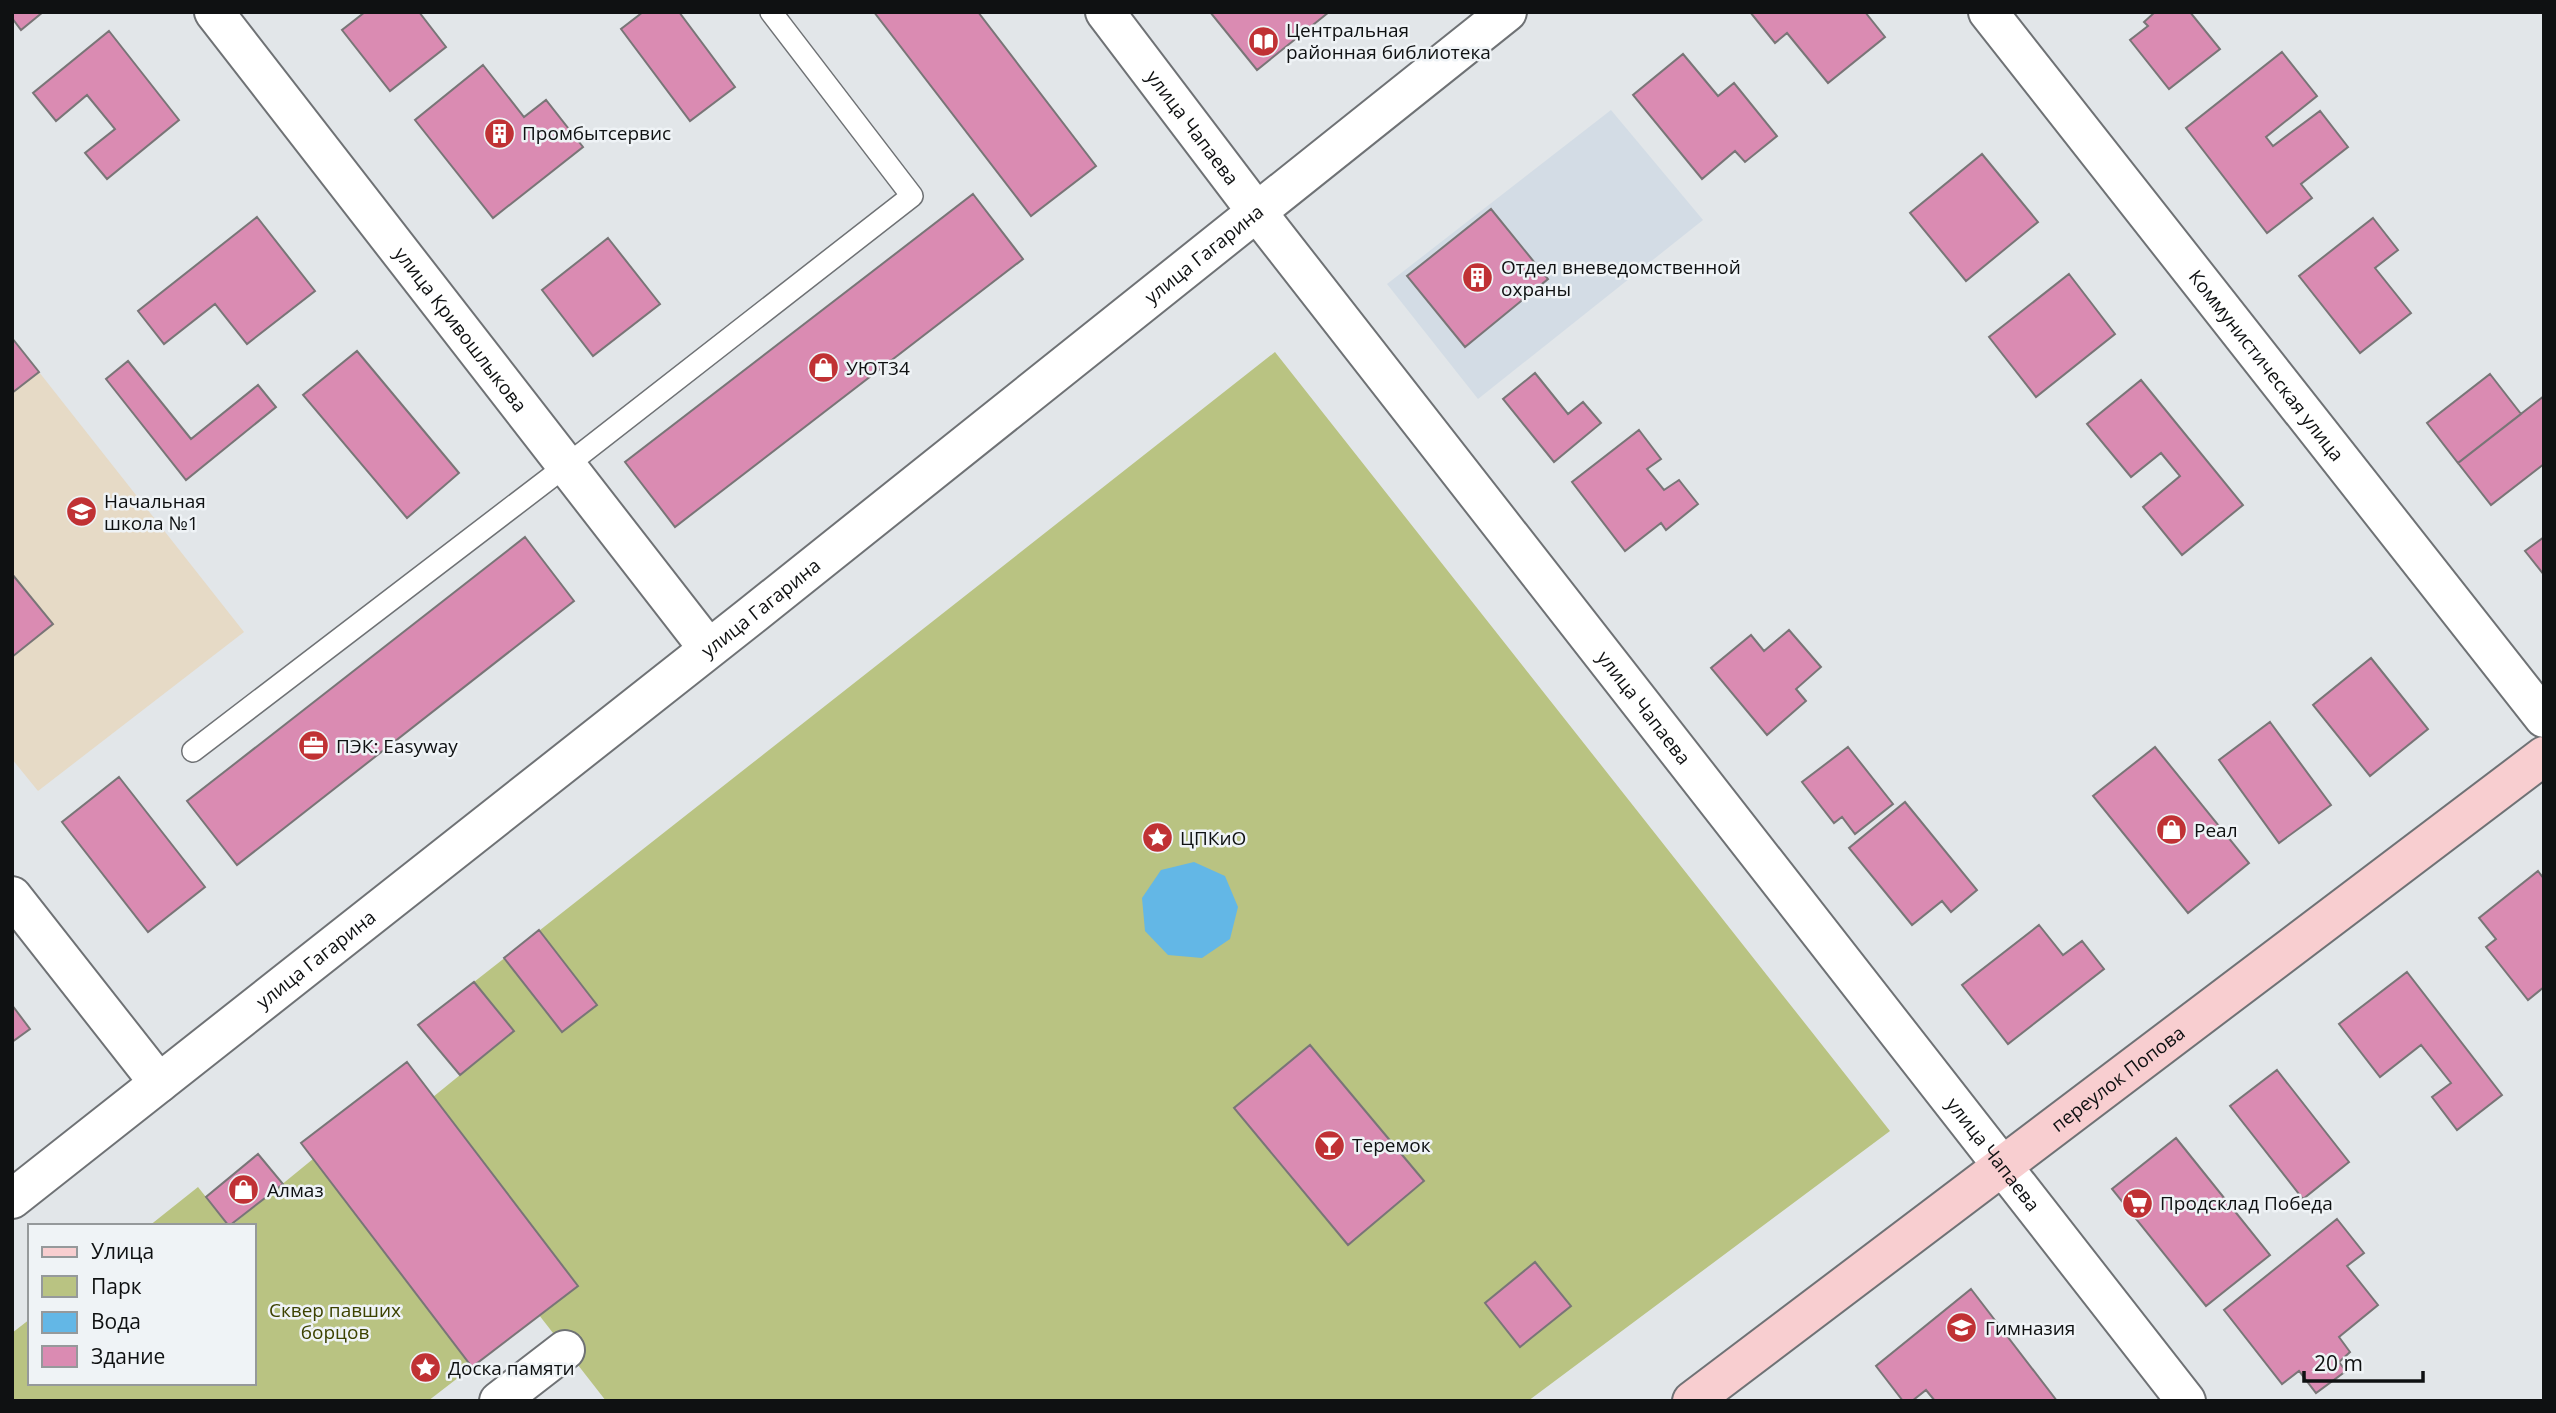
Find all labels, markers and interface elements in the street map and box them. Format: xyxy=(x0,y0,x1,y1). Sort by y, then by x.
place label: Центральная районная библиотека xyxy=(1286,17,1491,65)
library icon: Центральная районная библиотека xyxy=(1246,24,1280,58)
street label: улица Чапаева xyxy=(1141,65,1245,190)
building icon: Промбытсервис xyxy=(482,116,516,150)
place label: Промбытсервис xyxy=(522,120,671,146)
street label: улица Гагарина xyxy=(1139,199,1269,310)
street label: улица Кривошлыкова xyxy=(388,241,533,417)
place label: Отдел вневедомственной охраны xyxy=(1501,254,1741,302)
building icon: Отдел вневедомственной охраны xyxy=(1461,261,1495,295)
street label: Коммунистическая улица xyxy=(2183,264,2350,467)
shop icon: УЮТ34 xyxy=(806,351,840,385)
place label: УЮТ34 xyxy=(846,355,910,381)
place label: Начальная школа №1 xyxy=(104,488,206,536)
school or university icon: Начальная школа №1 xyxy=(64,495,98,529)
street label: улица Гагарина xyxy=(696,552,826,663)
street label: улица Чапаева xyxy=(1591,645,1697,770)
office icon: ПЭК: Easyway xyxy=(296,729,330,763)
place label: ПЭК: Easyway xyxy=(336,733,458,759)
shop icon: Реал xyxy=(2154,813,2188,847)
place label: Реал xyxy=(2194,817,2238,843)
place icon: ЦПКиО xyxy=(1140,821,1174,855)
place label: ЦПКиО xyxy=(1180,825,1246,851)
street label: улица Гагарина xyxy=(251,904,381,1015)
street label: переулок Попова xyxy=(2046,1020,2190,1138)
street label: улица Чапаева xyxy=(1940,1092,2046,1217)
bar icon: Теремок xyxy=(1312,1128,1346,1162)
place label: Теремок xyxy=(1352,1132,1431,1158)
shop icon: Алмаз xyxy=(227,1173,261,1207)
place label: Алмаз xyxy=(267,1177,324,1203)
supermarket icon: Продсклад Победа xyxy=(2120,1186,2154,1220)
place label: Продсклад Победа xyxy=(2160,1190,2333,1216)
legend xyxy=(28,1224,256,1385)
text: Улица xyxy=(91,1237,154,1265)
text: Парк xyxy=(91,1272,142,1300)
park label: Сквер павших борцов xyxy=(269,1297,401,1345)
text: Вода xyxy=(91,1307,141,1335)
school or university icon: Гимназия xyxy=(1945,1311,1979,1345)
place label: Гимназия xyxy=(1985,1315,2075,1341)
scale bar xyxy=(2304,1340,2423,1384)
text: Здание xyxy=(91,1342,165,1370)
text: 20 m xyxy=(2314,1349,2363,1377)
place icon: Доска памяти xyxy=(408,1351,442,1385)
place label: Доска памяти xyxy=(448,1355,575,1381)

